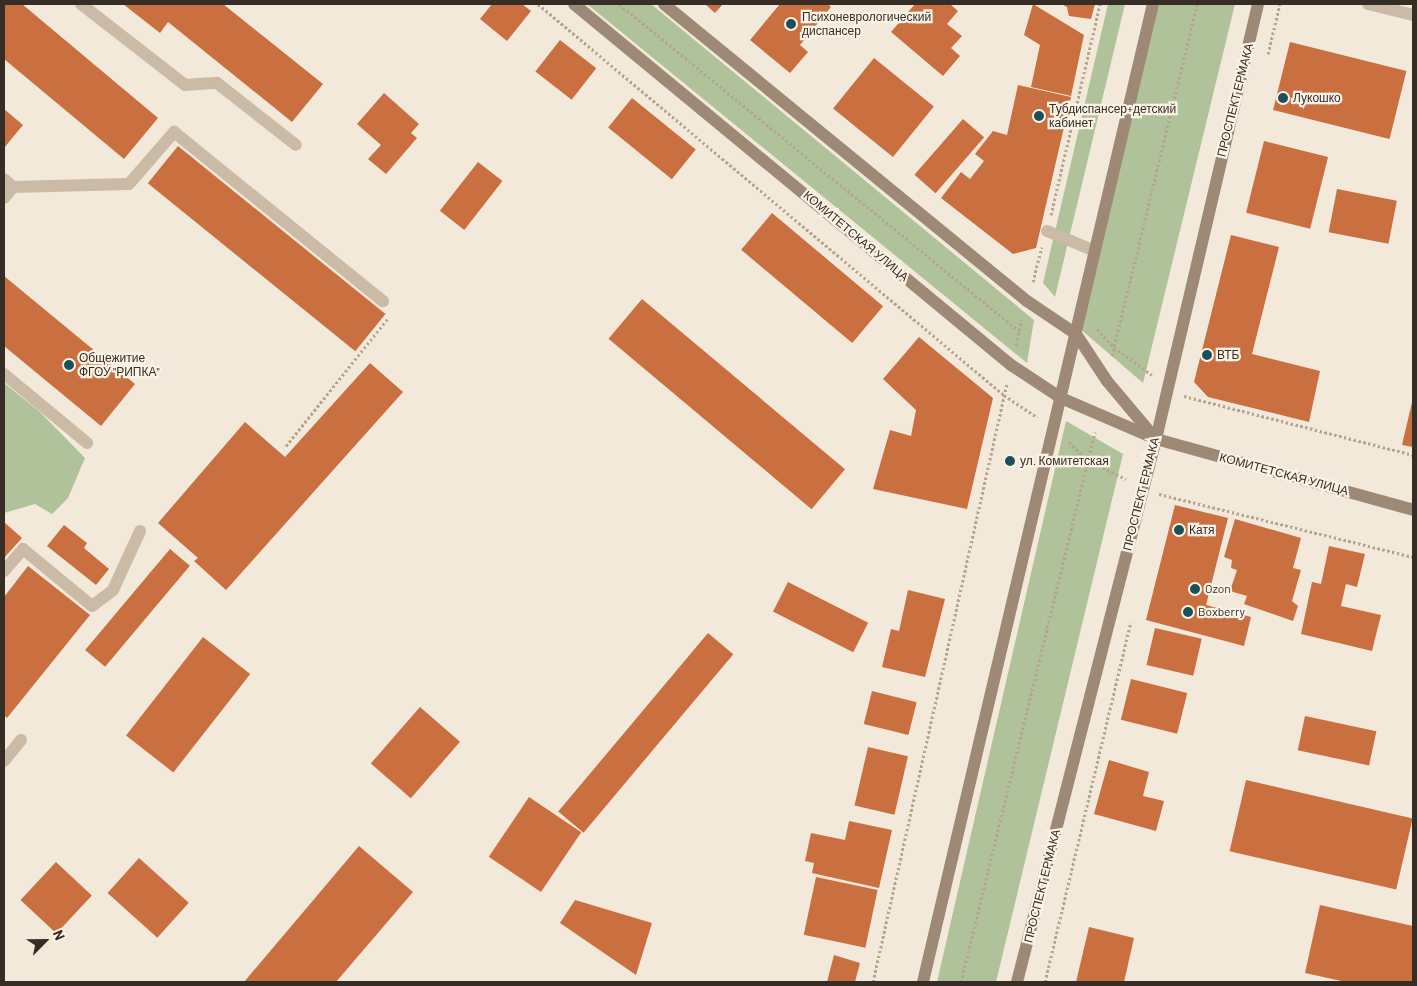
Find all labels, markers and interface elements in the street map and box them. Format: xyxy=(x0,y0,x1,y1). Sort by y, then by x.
place label: Психоневрологический диспансер xyxy=(802,10,931,38)
marker: Психоневрологический диспансер xyxy=(784,17,798,31)
street label: ПРОСПЕКТ ЕРМАКА xyxy=(1214,42,1256,158)
place label: Лукошко xyxy=(1293,91,1341,105)
marker: Лукошко xyxy=(1277,92,1289,104)
place label: Тубдиспансер+детский кабинет xyxy=(1049,102,1176,130)
marker: Тубдиспансер+детский кабинет xyxy=(1033,110,1045,122)
street label: КОМИТЕТСКАЯ УЛИЦА xyxy=(801,188,911,284)
place label: ВТБ xyxy=(1217,348,1239,362)
marker: ВТБ xyxy=(1201,349,1213,361)
place label: Общежитие ФГОУ "РИПКА" xyxy=(79,351,160,379)
marker: Общежитие ФГОУ "РИПКА" xyxy=(63,359,75,371)
street label: ПРОСПЕКТ ЕРМАКА xyxy=(1120,436,1162,552)
street label: КОМИТЕТСКАЯ УЛИЦА xyxy=(1218,450,1350,498)
place label: ул. Комитетская xyxy=(1020,454,1109,468)
marker: ул. Комитетская xyxy=(1004,455,1016,467)
place label: Катя xyxy=(1189,523,1214,537)
marker: Катя xyxy=(1173,524,1185,536)
place label: Ozon xyxy=(1205,582,1231,596)
marker: Ozon xyxy=(1189,583,1201,595)
place label: Boxberry xyxy=(1198,605,1245,619)
marker: Boxberry xyxy=(1182,606,1194,618)
street label: ПРОСПЕКТ ЕРМАКА xyxy=(1021,828,1063,944)
north arrow xyxy=(20,916,70,966)
text: N xyxy=(50,927,69,943)

